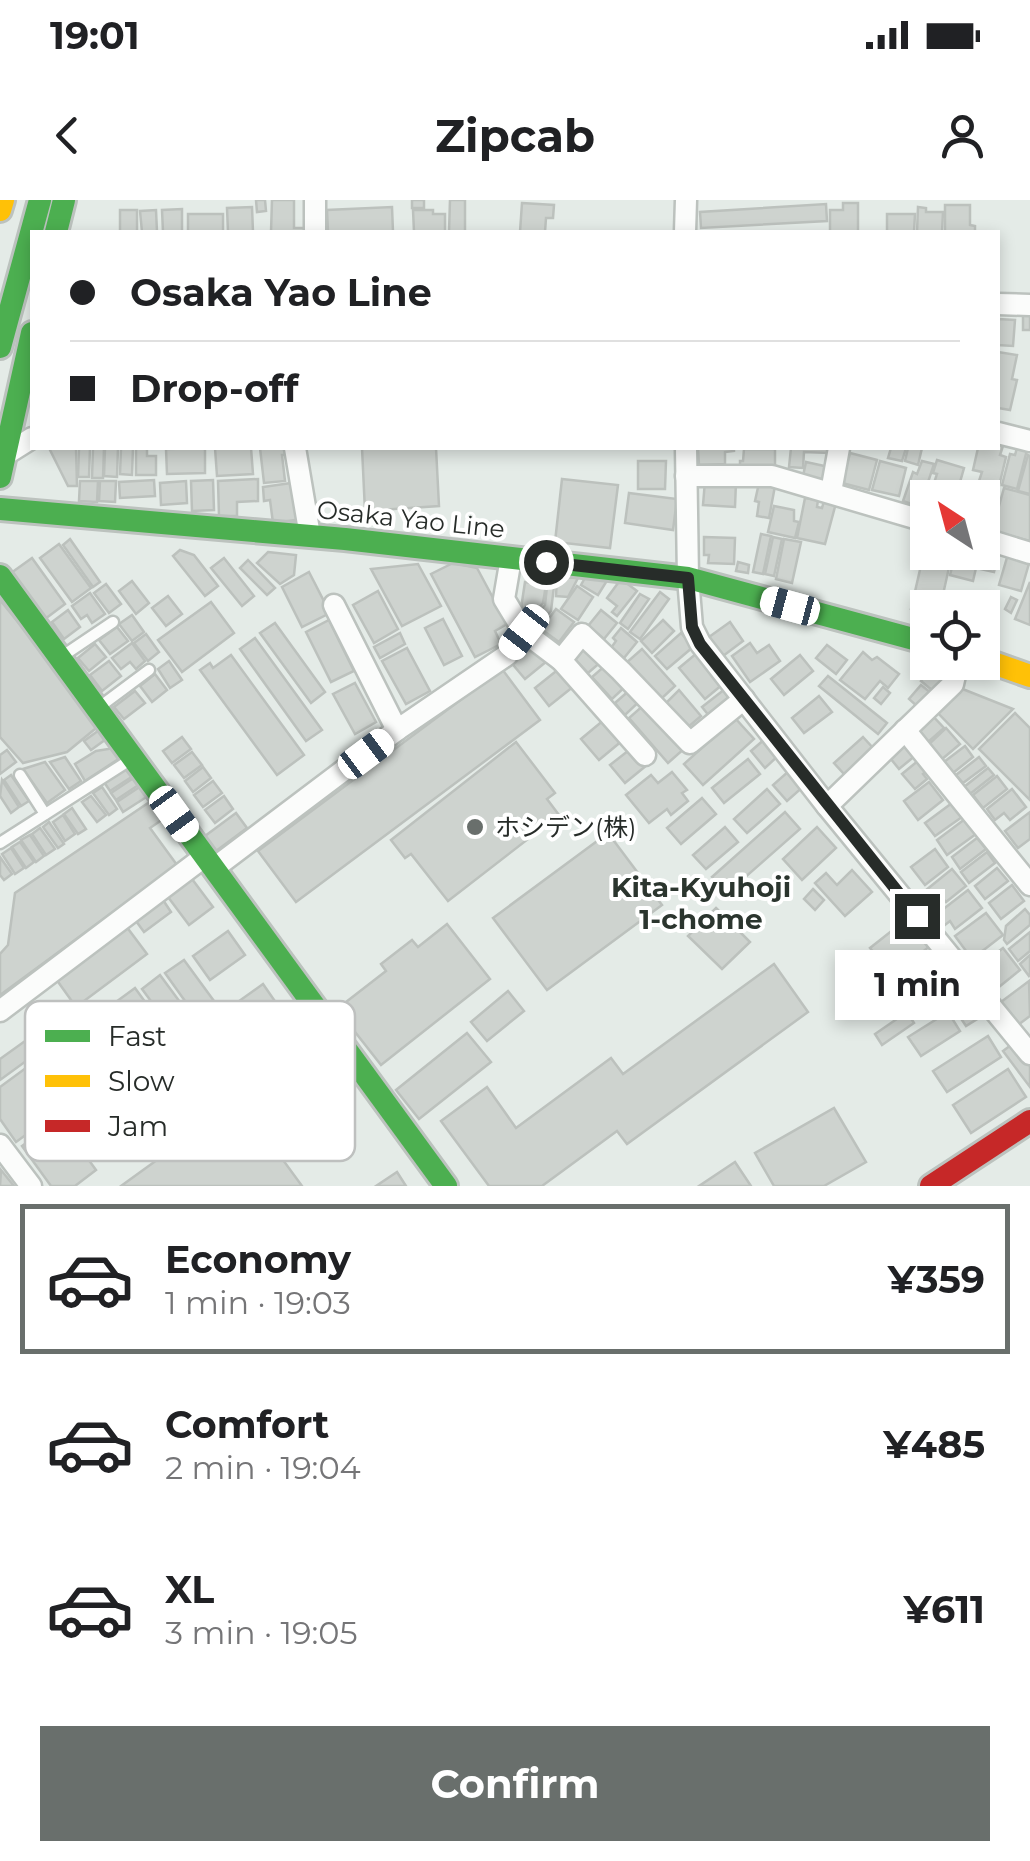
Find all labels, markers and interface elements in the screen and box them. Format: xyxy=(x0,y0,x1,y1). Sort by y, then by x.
text: 19:01 xyxy=(50,12,140,59)
icon: back xyxy=(40,108,95,163)
text: Zipcab xyxy=(435,108,595,163)
icon: person xyxy=(935,108,990,163)
text: Osaka Yao Line xyxy=(130,269,432,316)
text: Drop-off xyxy=(130,365,299,412)
north arrow xyxy=(910,480,1000,570)
map controls xyxy=(910,480,1000,680)
street label: Osaka Yao Line xyxy=(316,494,506,544)
route start xyxy=(524,540,569,585)
car xyxy=(757,584,823,628)
button: locate xyxy=(910,590,1000,680)
car xyxy=(494,599,554,665)
car xyxy=(333,724,399,784)
car xyxy=(144,781,204,847)
place label: ホシデン(株) xyxy=(495,812,636,842)
marker: ホシデン(株) xyxy=(464,816,486,838)
district label: Kita-Kyuhoji 1-chome xyxy=(611,870,791,936)
route end xyxy=(895,894,940,939)
callout: 1 min xyxy=(834,951,1000,1021)
text: 1 min xyxy=(874,965,961,1004)
legend xyxy=(25,1001,355,1161)
text: Fast xyxy=(108,1019,167,1053)
text: Slow xyxy=(108,1064,175,1098)
text: Jam xyxy=(107,1109,168,1143)
icon: car xyxy=(45,1234,135,1324)
text: Economy xyxy=(165,1236,351,1283)
text: ¥359 xyxy=(888,1256,985,1303)
text: 1 min · 19:03 xyxy=(165,1283,351,1322)
icon: car xyxy=(45,1399,135,1489)
text: Comfort xyxy=(165,1401,329,1448)
text: ¥485 xyxy=(883,1421,985,1468)
text: 2 min · 19:04 xyxy=(165,1448,361,1487)
icon: car xyxy=(45,1564,135,1654)
text: XL xyxy=(165,1566,214,1613)
text: ¥611 xyxy=(904,1586,985,1633)
text: 3 min · 19:05 xyxy=(165,1613,358,1652)
button: Confirm xyxy=(40,1726,990,1841)

